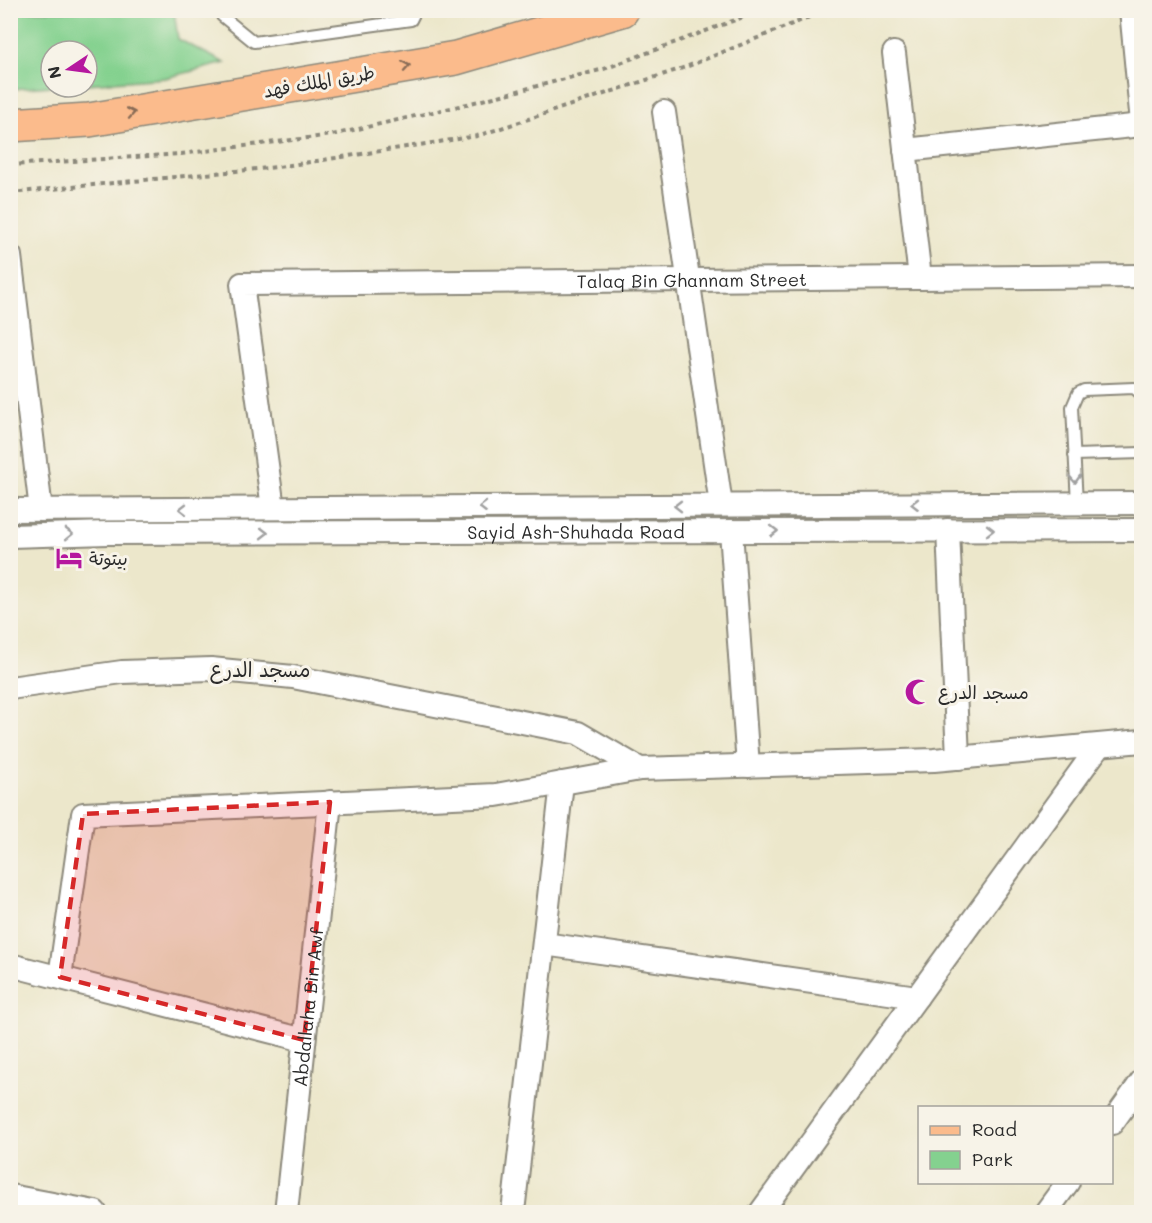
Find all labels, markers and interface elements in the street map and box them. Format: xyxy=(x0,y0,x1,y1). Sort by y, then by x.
north arrow xyxy=(39,39,99,99)
street label: طريق الملك فهد xyxy=(262,59,376,103)
one-way arrow xyxy=(401,60,411,73)
text: N xyxy=(42,64,65,81)
one-way arrow xyxy=(126,107,136,120)
street label: Talaq Bin Ghannam Street xyxy=(577,267,807,293)
one-way arrow xyxy=(1069,475,1082,484)
one-way arrow xyxy=(911,498,920,510)
one-way arrow xyxy=(674,500,683,512)
one-way arrow xyxy=(479,501,488,513)
one-way arrow xyxy=(179,503,188,515)
street label: Sayid Ash-Shuhada Road xyxy=(467,519,685,544)
one-way arrow xyxy=(985,524,994,536)
one-way arrow xyxy=(769,525,778,537)
one-way arrow xyxy=(259,527,268,539)
one-way arrow xyxy=(64,528,73,541)
hotel icon: بيتوتة xyxy=(54,543,84,573)
place label: بيتوتة xyxy=(89,546,128,570)
district label: مسجد الدرع xyxy=(210,656,310,684)
mosque icon: مسجد الدرع xyxy=(903,677,933,707)
place label: مسجد الدرع xyxy=(938,680,1029,705)
street label: Abdallaha Bin Awf xyxy=(288,925,329,1088)
legend xyxy=(918,1106,1113,1184)
text: Road xyxy=(972,1117,1017,1141)
text: Park xyxy=(972,1147,1013,1171)

